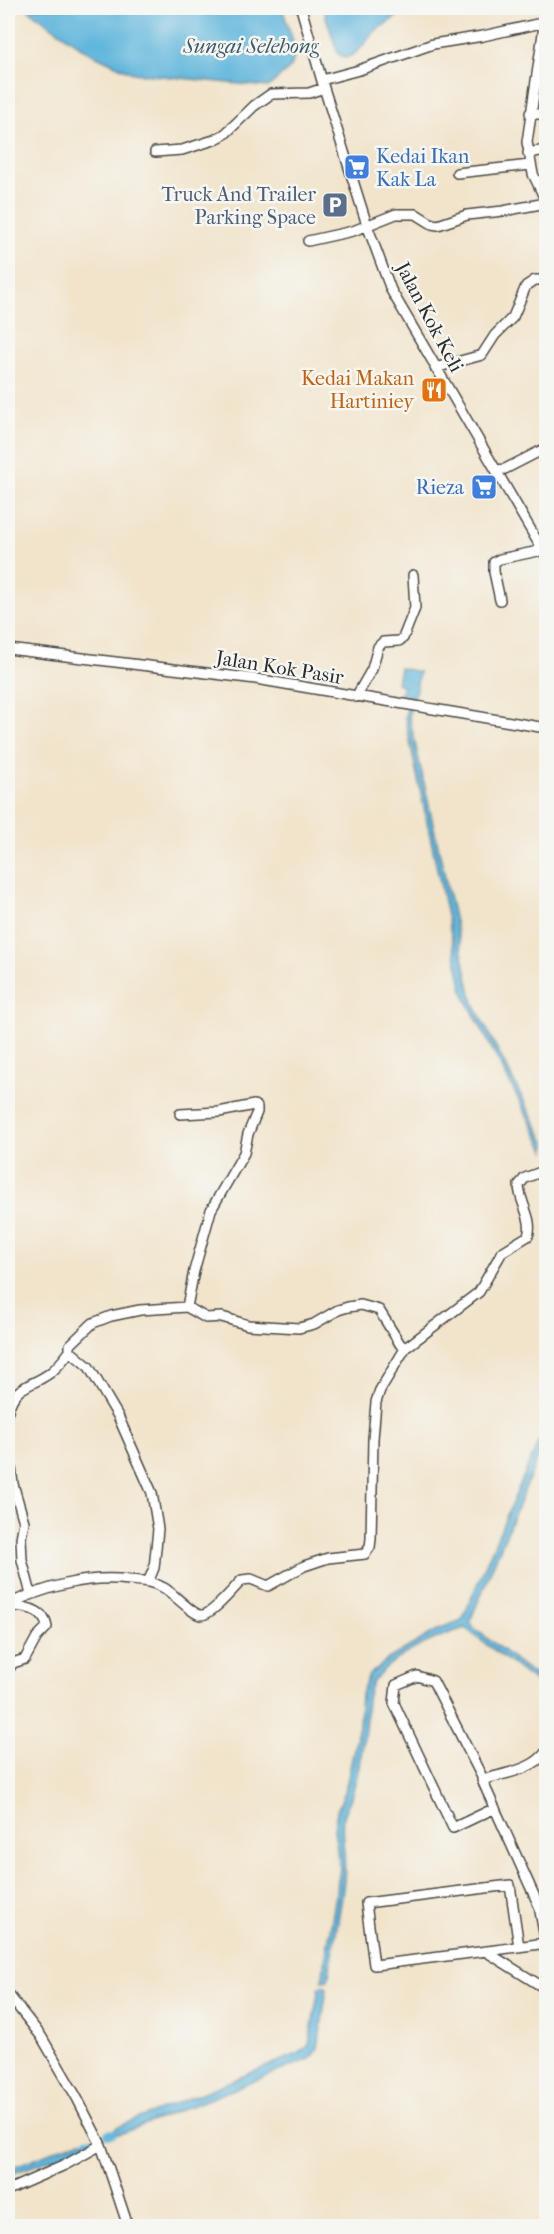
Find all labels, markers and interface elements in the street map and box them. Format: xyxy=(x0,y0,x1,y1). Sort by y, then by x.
water label: Sungai Selehong xyxy=(182,34,319,58)
place label: Kedai Ikan Kak La xyxy=(376,145,470,191)
supermarket icon: Kedai Ikan Kak La xyxy=(342,152,372,182)
place label: Truck And Trailer Parking Space xyxy=(162,183,316,229)
parking icon: Truck And Trailer Parking Space xyxy=(320,190,350,220)
street label: Jalan Kok Keli xyxy=(390,257,468,376)
place label: Kedai Makan Hartiniey xyxy=(301,367,415,413)
restaurant icon: Kedai Makan Hartiniey xyxy=(419,375,449,405)
supermarket icon: Rieza xyxy=(469,472,499,502)
place label: Rieza xyxy=(416,476,465,499)
street label: Jalan Kok Pasir xyxy=(213,646,346,689)

